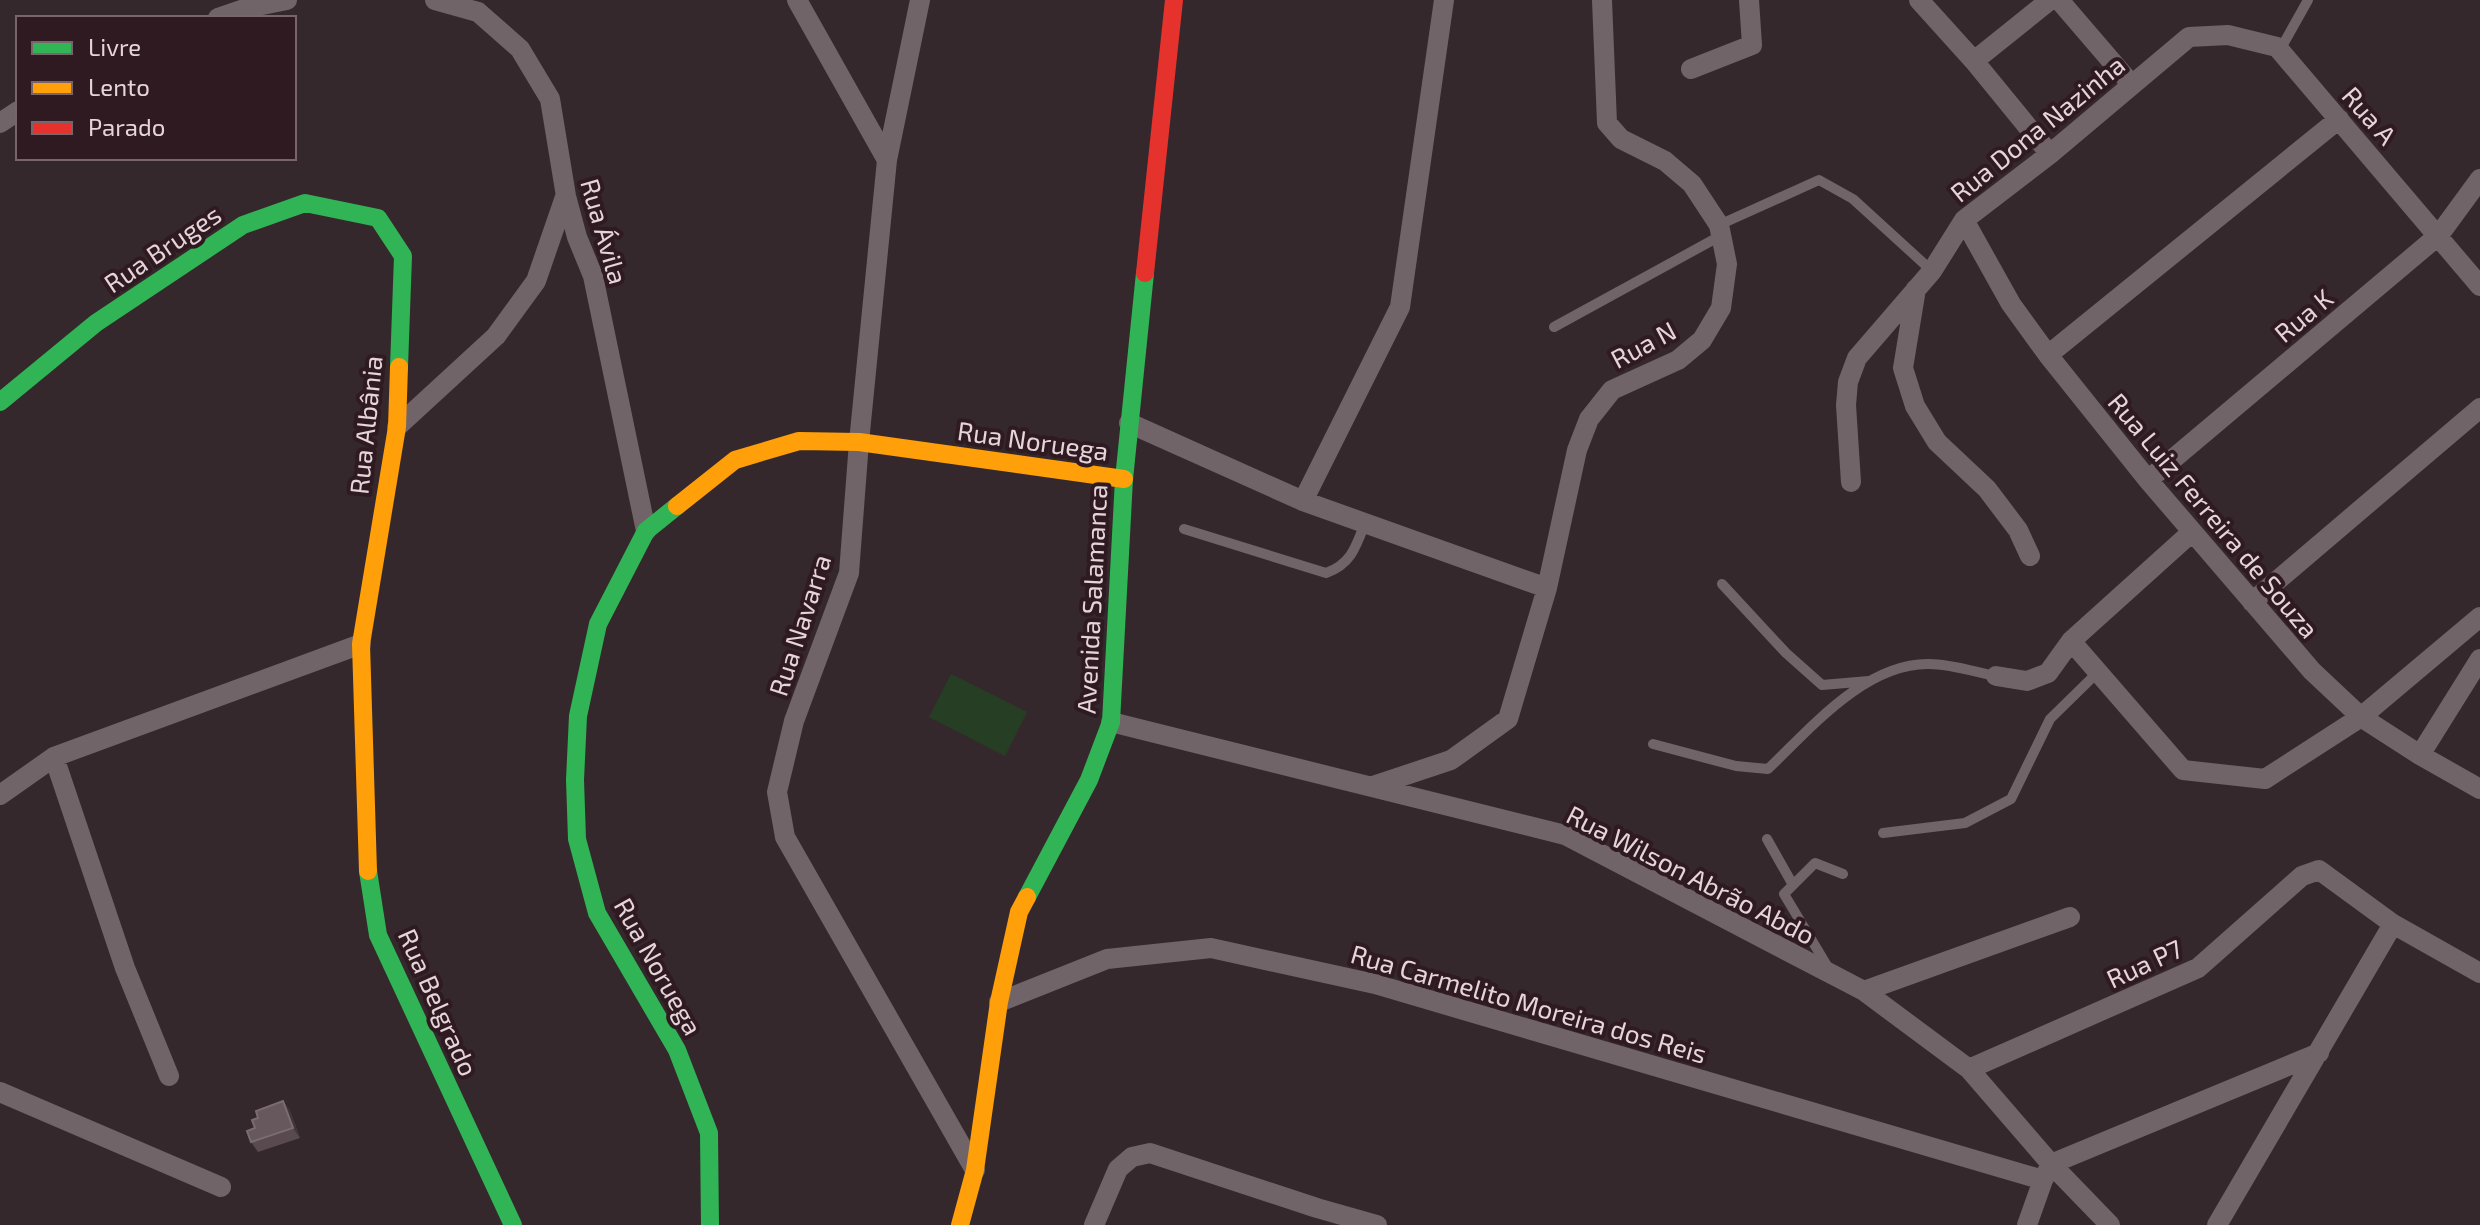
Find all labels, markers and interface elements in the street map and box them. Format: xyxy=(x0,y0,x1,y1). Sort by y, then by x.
legend xyxy=(16,16,296,160)
text: Livre xyxy=(88,32,141,61)
street label: Rua Dona Nazinha xyxy=(1944,48,2130,208)
text: Lento xyxy=(88,72,150,101)
street label: Rua A xyxy=(2336,80,2404,150)
text: Parado xyxy=(88,112,165,141)
street label: Rua Ávila xyxy=(575,175,635,287)
street label: Rua Bruges xyxy=(98,198,226,298)
street label: Rua K xyxy=(2268,282,2338,348)
street label: Rua N xyxy=(1605,314,1681,374)
street label: Rua Albânia xyxy=(342,354,388,496)
street label: Rua Luiz Ferreira de Souza xyxy=(2102,386,2326,644)
street label: Rua Noruega xyxy=(956,414,1110,466)
street label: Avenida Salamanca xyxy=(1070,483,1112,715)
street label: Rua Navarra xyxy=(762,550,836,700)
street label: Rua Wilson Abrão Abdo xyxy=(1562,798,1820,950)
street label: Rua Noruega xyxy=(609,892,709,1040)
street label: Rua Belgrado xyxy=(393,924,485,1080)
street label: Rua P7 xyxy=(2101,932,2187,994)
street label: Rua Carmelito Moreira dos Reis xyxy=(1348,937,1710,1069)

